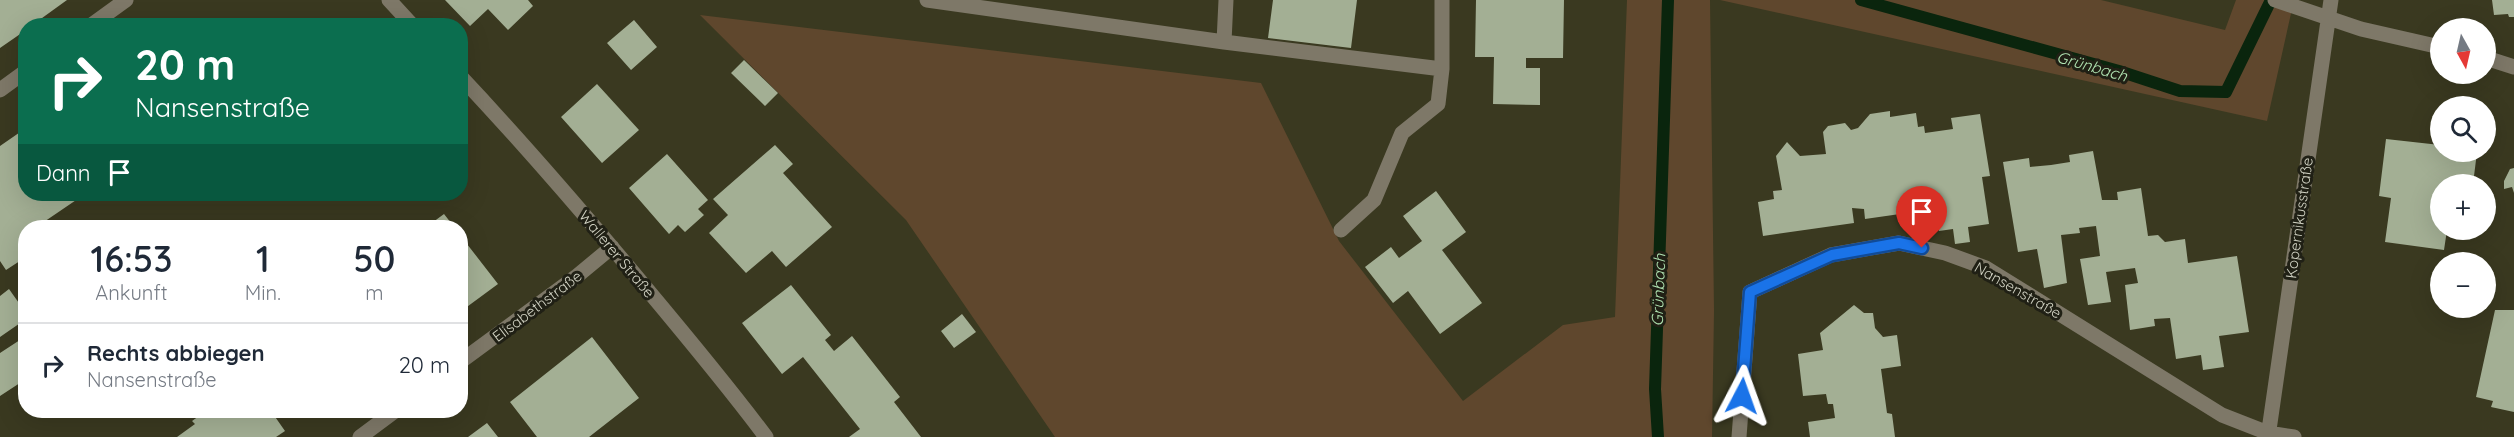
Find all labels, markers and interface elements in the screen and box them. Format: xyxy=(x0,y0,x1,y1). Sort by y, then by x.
north arrow xyxy=(2430,18,2496,84)
map controls xyxy=(2430,18,2496,318)
text: 20 m xyxy=(135,38,235,91)
icon: right xyxy=(36,42,114,120)
water label: Grünbach xyxy=(2054,46,2130,86)
text: Nansenstraße xyxy=(135,90,310,124)
button: search xyxy=(2430,96,2496,162)
icon: arrive xyxy=(103,156,136,189)
street label: Kopernikusstraße xyxy=(2281,156,2317,280)
text: Dann xyxy=(36,159,91,187)
button: + xyxy=(2430,174,2496,240)
pin xyxy=(1896,186,1947,248)
icon: arrive xyxy=(1905,195,1938,228)
street label: Wallerer Straße xyxy=(575,206,659,302)
text: 16:53 xyxy=(90,236,172,281)
text: 1 xyxy=(256,236,270,281)
text: 50 xyxy=(353,236,396,281)
button: − xyxy=(2430,252,2496,318)
water label: Grünbach xyxy=(1647,253,1669,327)
street label: Nansenstraße xyxy=(1971,257,2065,323)
street label: Elisabethstraße xyxy=(489,266,585,346)
text: Ankunft xyxy=(95,280,167,305)
text: Min. xyxy=(245,280,281,305)
text: m xyxy=(365,280,383,305)
text: Rechts abbiegen xyxy=(87,339,265,367)
icon: right xyxy=(36,349,69,382)
text: 20 m xyxy=(399,351,450,379)
position arrow xyxy=(1710,364,1774,428)
text: Nansenstraße xyxy=(87,367,217,392)

